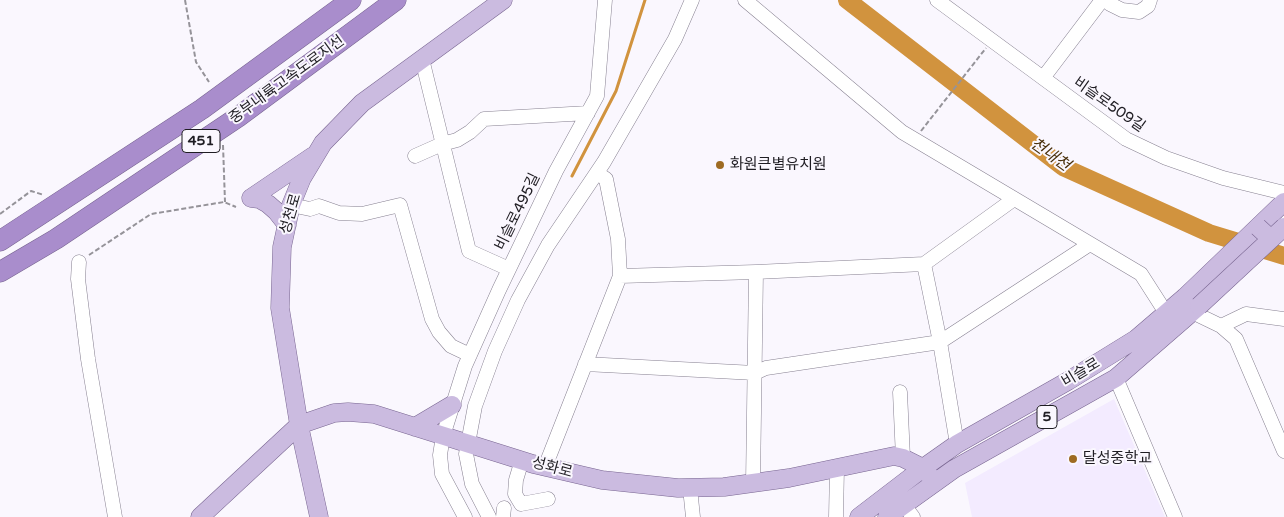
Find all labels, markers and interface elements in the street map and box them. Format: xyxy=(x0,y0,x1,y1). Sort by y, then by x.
street label: 중부내륙고속도로지선 xyxy=(226,32,348,128)
street label: 비슬로509길 xyxy=(1070,74,1148,136)
road number: 451 xyxy=(182,130,220,152)
water label: 천내천 xyxy=(1026,134,1074,176)
place label: 화원큰별유치원 xyxy=(730,156,827,174)
marker: 화원큰별유치원 xyxy=(714,159,726,171)
street label: 비슬로495길 xyxy=(492,171,544,253)
street label: 성천로 xyxy=(277,192,305,236)
street label: 비슬로 xyxy=(1059,355,1103,391)
road number: 5 xyxy=(1037,406,1057,428)
place label: 달성중학교 xyxy=(1083,450,1152,468)
marker: 달성중학교 xyxy=(1067,453,1079,465)
street label: 성화로 xyxy=(530,454,574,482)

